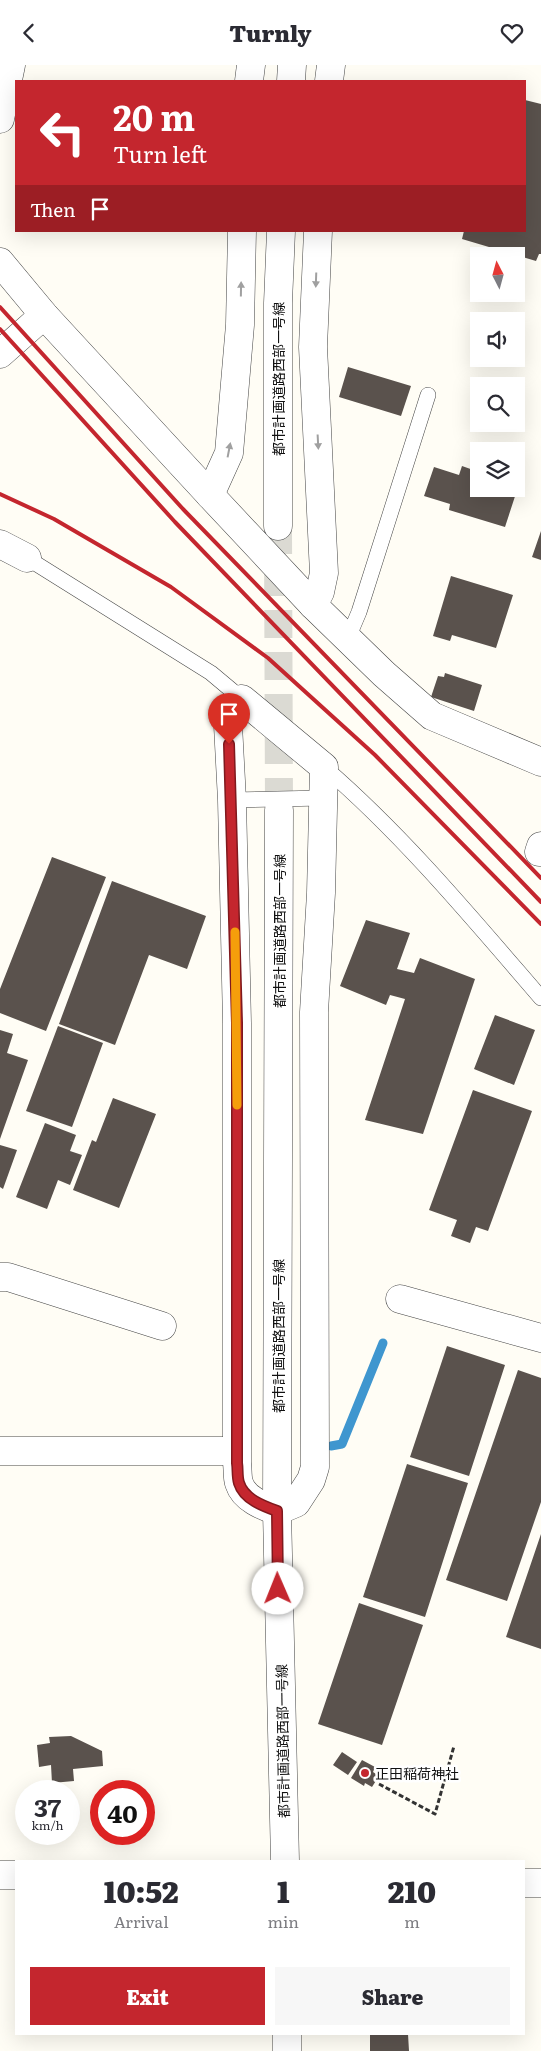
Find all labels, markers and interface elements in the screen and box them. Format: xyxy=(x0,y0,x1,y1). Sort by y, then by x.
text: Turnly xyxy=(229,16,312,49)
icon: back xyxy=(15,19,43,47)
icon: heart xyxy=(498,19,526,47)
text: 20 m xyxy=(113,90,195,142)
icon: left xyxy=(30,100,95,165)
text: Turn left xyxy=(113,137,207,170)
text: Then xyxy=(30,195,76,223)
icon: arrive xyxy=(86,195,114,223)
north arrow xyxy=(470,247,525,303)
map controls xyxy=(470,247,525,497)
one-way arrow xyxy=(312,272,320,288)
one-way arrow xyxy=(237,280,245,296)
street label: 都市計画道路西部一号線 xyxy=(268,302,288,456)
button: sound xyxy=(470,312,525,367)
button: search xyxy=(470,377,525,432)
one-way arrow xyxy=(314,435,322,451)
one-way arrow xyxy=(225,442,233,458)
button: layers xyxy=(470,442,525,497)
pin xyxy=(208,693,250,744)
icon: arrive xyxy=(215,700,243,728)
street label: 都市計画道路西部一号線 xyxy=(269,854,289,1008)
street label: 都市計画道路西部一号線 xyxy=(268,1259,288,1413)
position arrow xyxy=(251,1562,303,1614)
street label: 都市計画道路西部一号線 xyxy=(271,1664,293,1818)
place label: 正田稲荷神社 xyxy=(375,1763,459,1783)
marker: 正田稲荷神社 xyxy=(359,1767,371,1779)
speed limit sign: 40 xyxy=(90,1780,155,1845)
text: 37 xyxy=(34,1788,61,1825)
text: km/h xyxy=(32,1816,63,1834)
text: 10:52 xyxy=(104,1868,179,1912)
text: 1 xyxy=(277,1868,289,1912)
text: 210 xyxy=(388,1868,436,1912)
text: Arrival xyxy=(114,1909,169,1933)
text: min xyxy=(267,1909,299,1933)
text: m xyxy=(404,1909,420,1933)
button: Exit xyxy=(30,1967,265,2025)
button: Share xyxy=(275,1967,510,2025)

